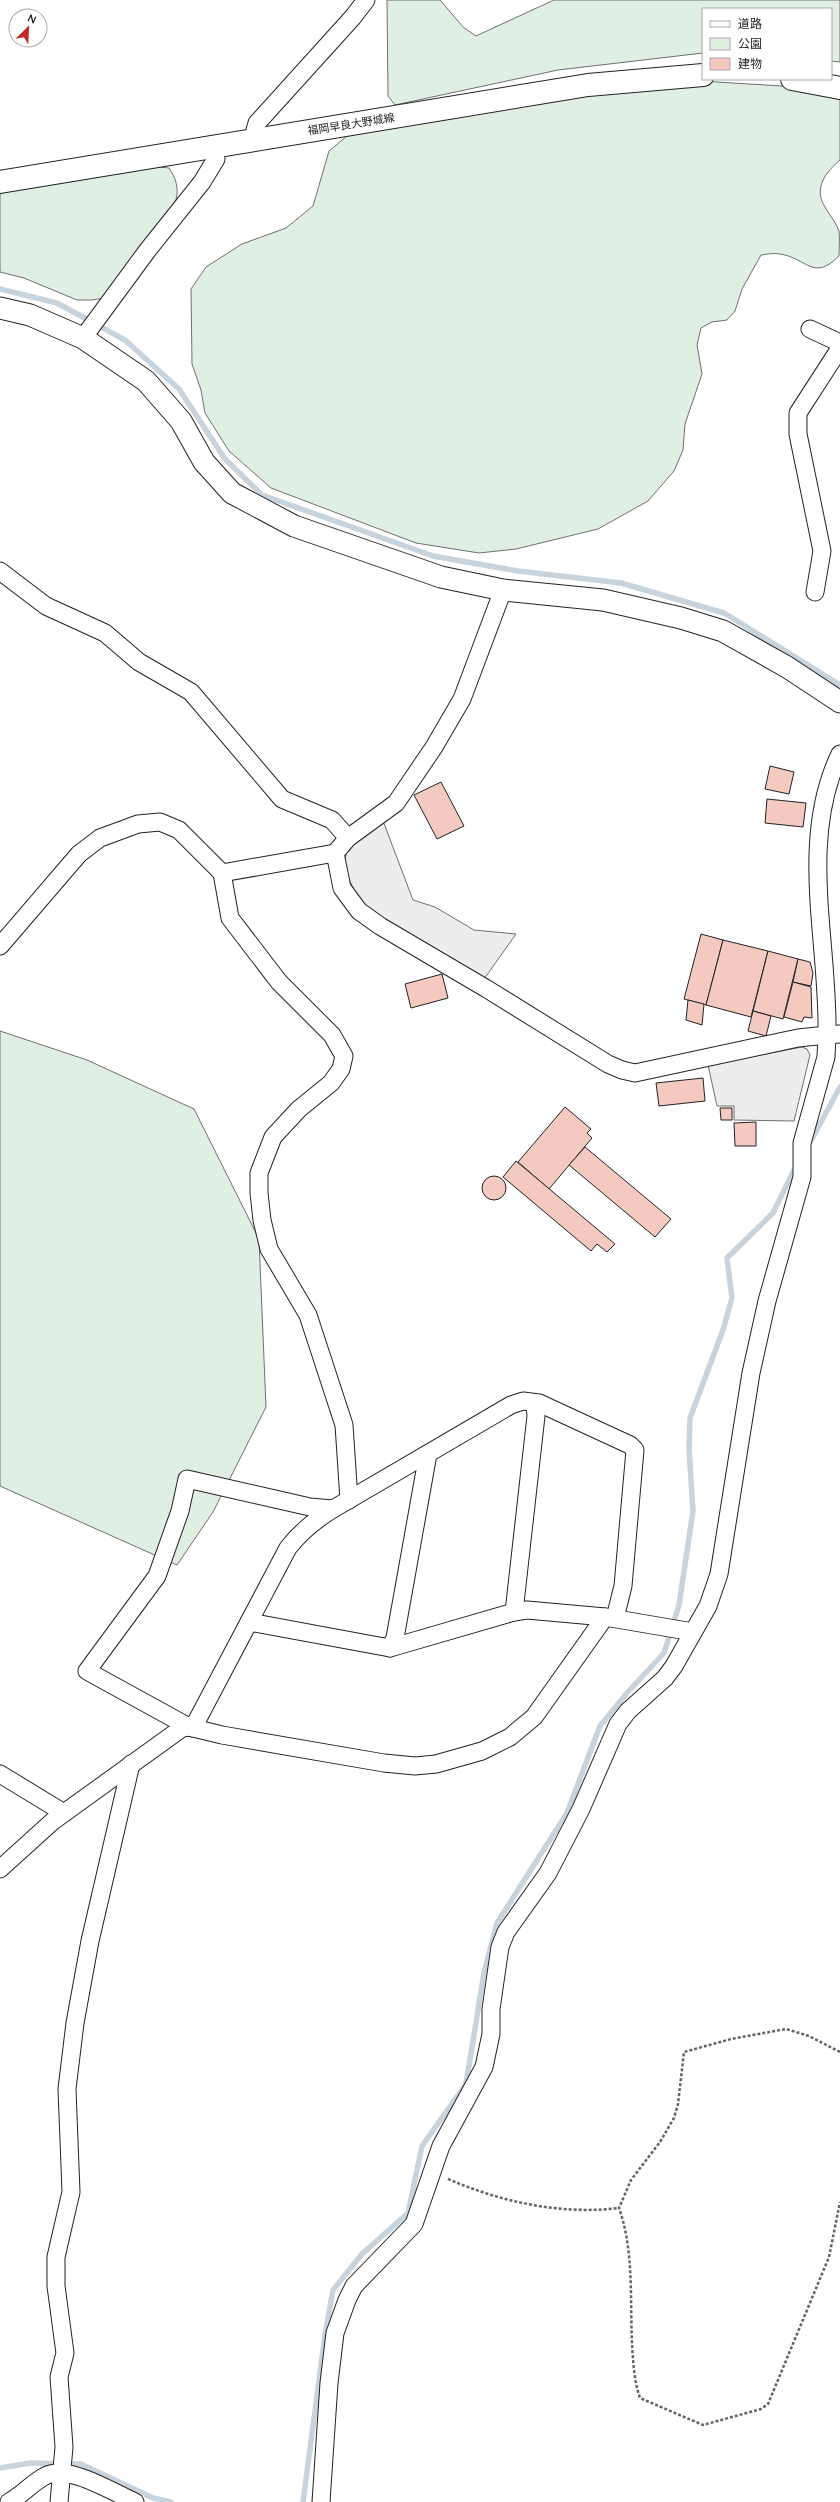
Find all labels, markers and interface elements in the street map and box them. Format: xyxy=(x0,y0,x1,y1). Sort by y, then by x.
north arrow xyxy=(8,8,48,48)
legend xyxy=(702,8,832,80)
text: N xyxy=(26,11,39,27)
text: 道路 xyxy=(738,16,762,31)
text: 公園 xyxy=(738,36,762,51)
text: 建物 xyxy=(738,56,762,71)
street label: 福岡早良大野城線 xyxy=(306,110,396,138)

